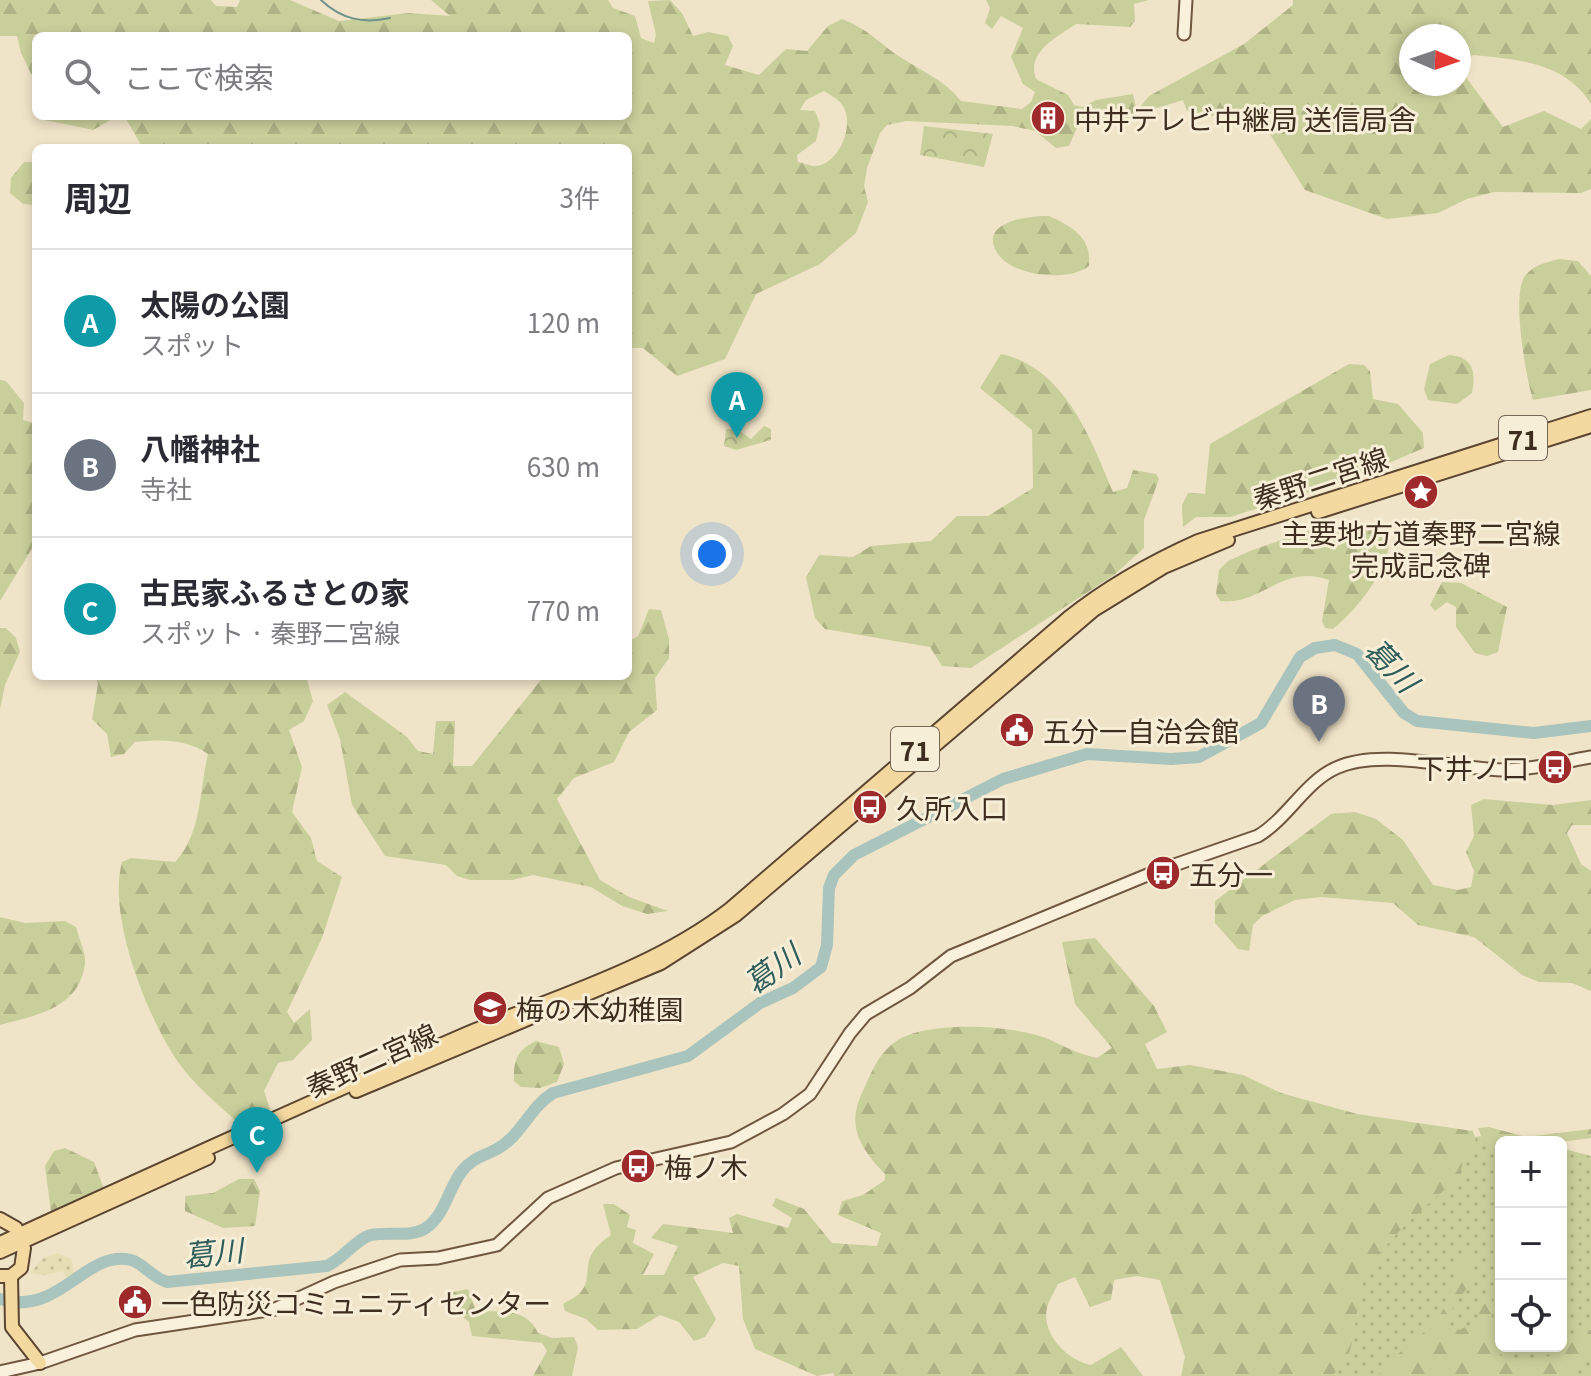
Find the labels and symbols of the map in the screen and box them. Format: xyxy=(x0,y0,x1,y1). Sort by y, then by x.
north arrow xyxy=(1399,24,1471,96)
place label: 中井テレビ中継局 送信局舎 xyxy=(1074,98,1416,138)
building icon: 中井テレビ中継局 送信局舎 xyxy=(1029,99,1067,137)
pin: A xyxy=(711,372,763,438)
road number: 71 xyxy=(1499,416,1547,460)
street label: 秦野二宮線 xyxy=(1247,436,1393,518)
place icon: 主要地方道秦野二宮線 完成記念碑 xyxy=(1402,473,1440,511)
place label: 主要地方道秦野二宮線 完成記念碑 xyxy=(1281,512,1561,584)
your location xyxy=(692,534,732,574)
water label: 葛川 xyxy=(1356,627,1432,703)
pin: B xyxy=(1293,676,1345,742)
place label: 五分一自治会館 xyxy=(1043,710,1239,750)
public building icon: 五分一自治会館 xyxy=(998,711,1036,749)
road number: 71 xyxy=(891,727,939,771)
place label: 下井ノ口 xyxy=(1417,747,1529,787)
bus stop icon: 下井ノ口 xyxy=(1536,748,1574,786)
place label: 久所入口 xyxy=(896,787,1008,827)
bus stop icon: 久所入口 xyxy=(851,788,889,826)
place label: 五分一 xyxy=(1189,853,1273,893)
bus stop icon: 五分一 xyxy=(1144,854,1182,892)
water label: 葛川 xyxy=(734,930,811,1002)
place label: 梅の木幼稚園 xyxy=(516,988,684,1028)
school or university icon: 梅の木幼稚園 xyxy=(471,989,509,1027)
street label: 秦野二宮線 xyxy=(299,1012,443,1106)
pin: C xyxy=(231,1107,283,1173)
place label: 梅ノ木 xyxy=(664,1146,748,1186)
bus stop icon: 梅ノ木 xyxy=(619,1147,657,1185)
water label: 葛川 xyxy=(181,1226,248,1276)
place label: 一色防災コミュニティセンター xyxy=(161,1282,551,1322)
public building icon: 一色防災コミュニティセンター xyxy=(116,1283,154,1321)

